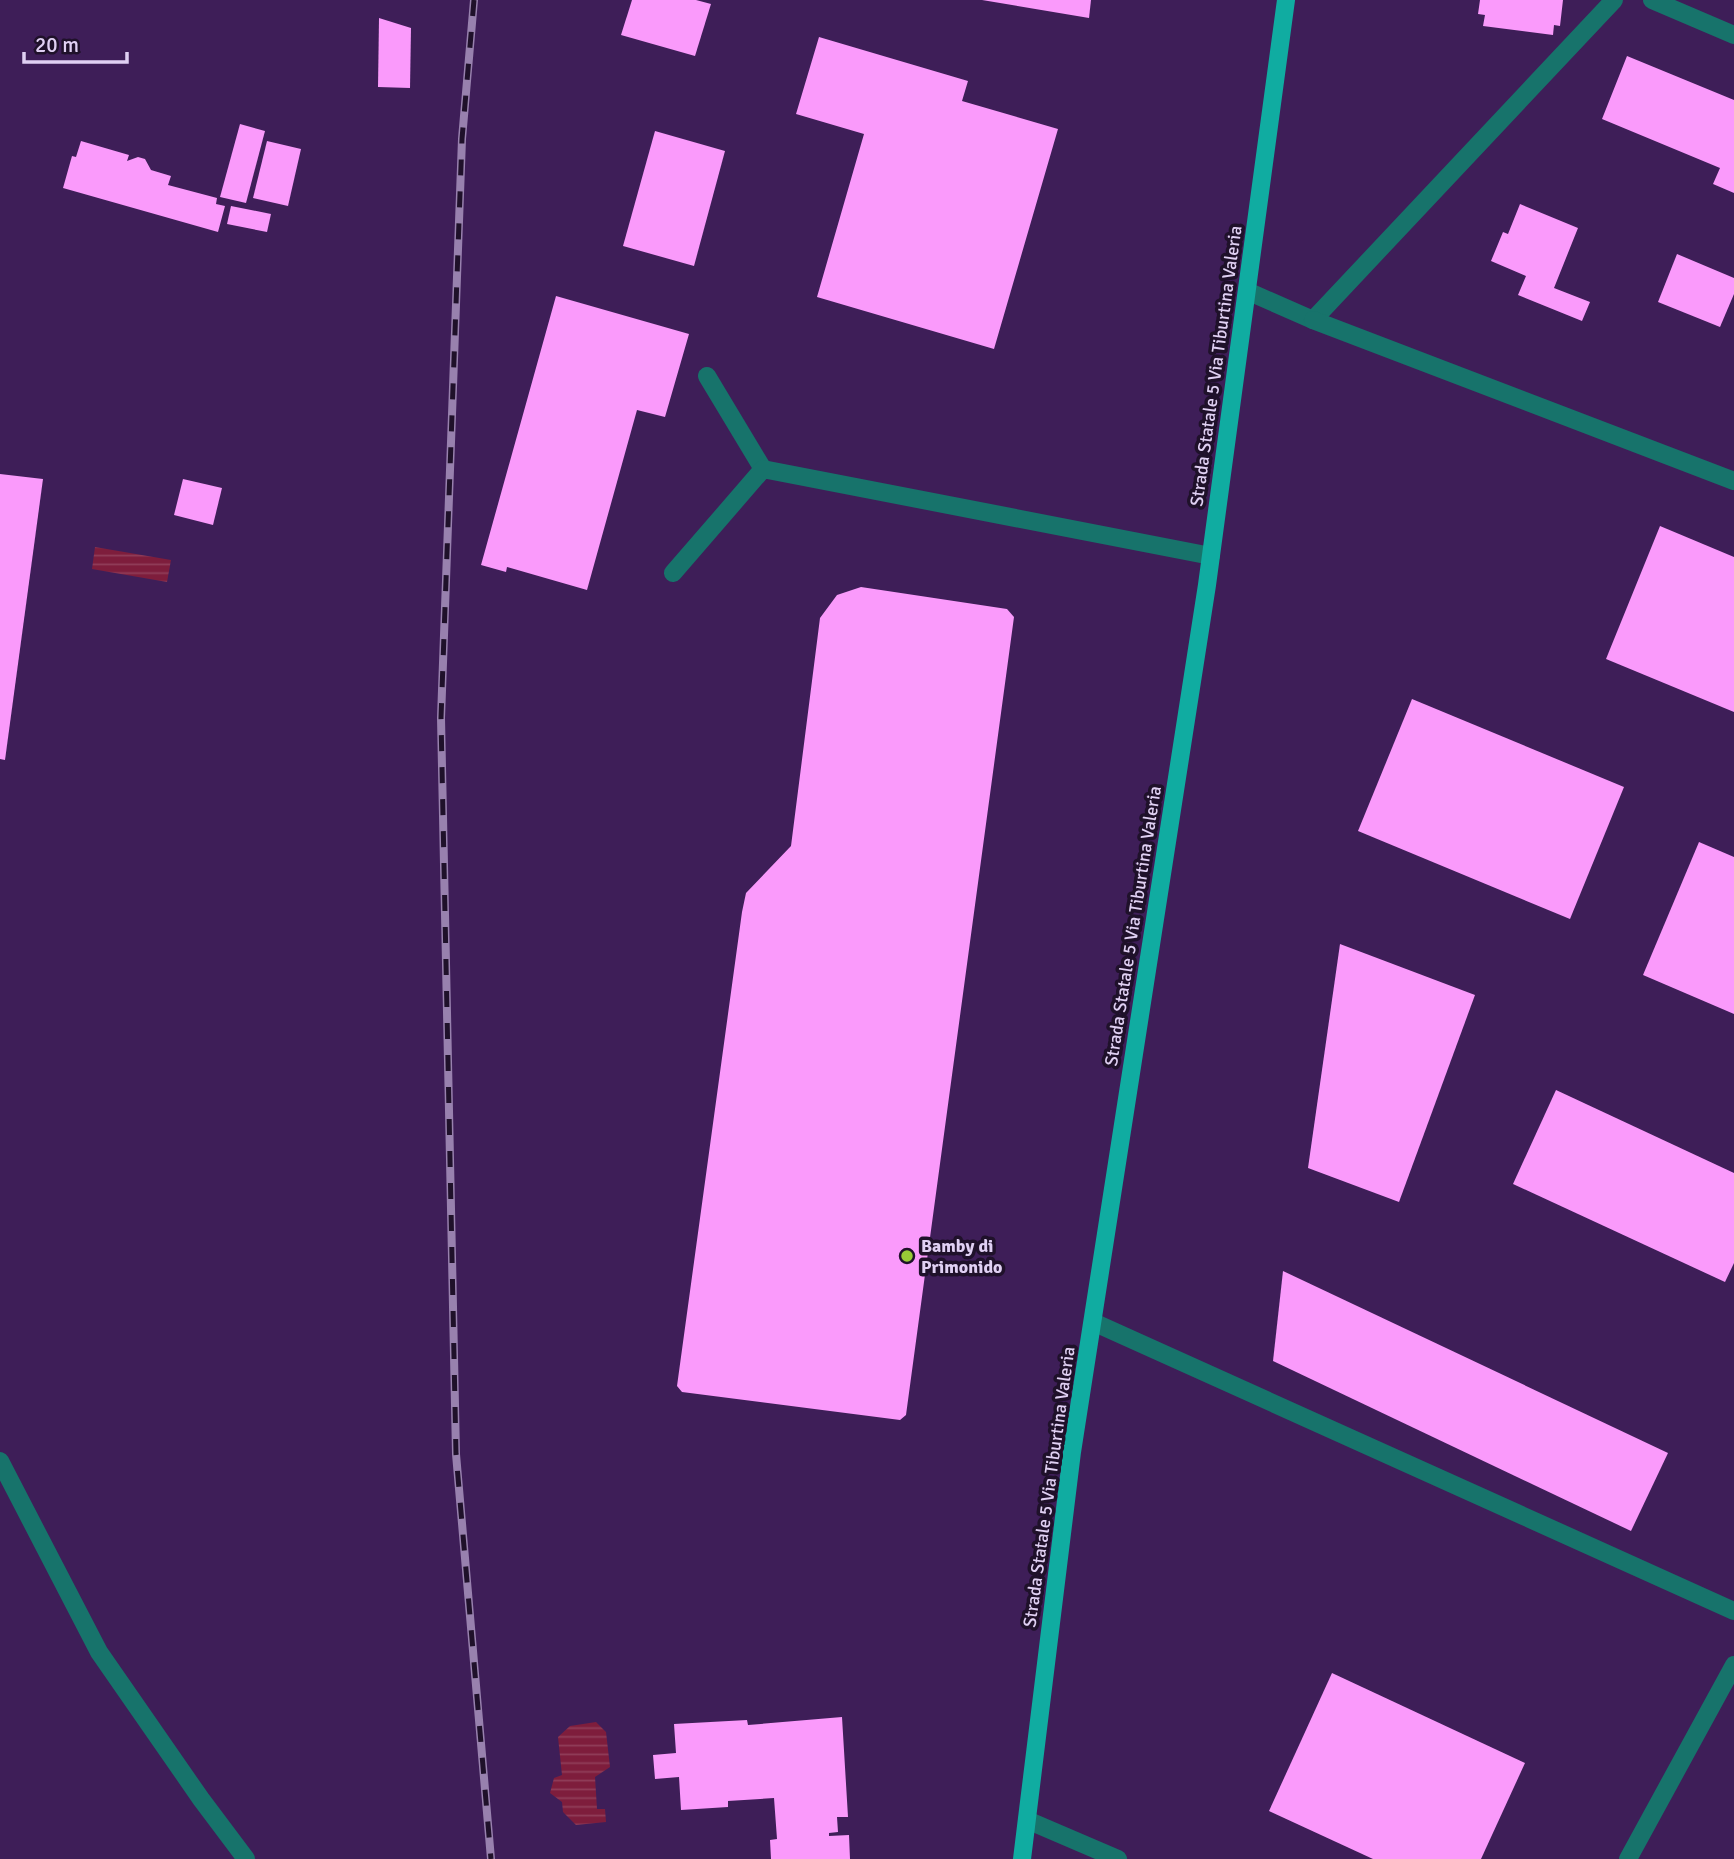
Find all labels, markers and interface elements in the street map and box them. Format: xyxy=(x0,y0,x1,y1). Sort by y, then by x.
scale bar xyxy=(24,21,128,65)
text: 20 m xyxy=(35,32,79,58)
street label: Strada Statale 5 Via Tiburtina Valeria xyxy=(1185,224,1247,508)
street label: Strada Statale 5 Via Tiburtina Valeria xyxy=(1100,784,1166,1068)
place label: Bamby di Primonido xyxy=(921,1235,1003,1278)
marker: Bamby di Primonido xyxy=(899,1248,915,1264)
street label: Strada Statale 5 Via Tiburtina Valeria xyxy=(1018,1345,1080,1629)

